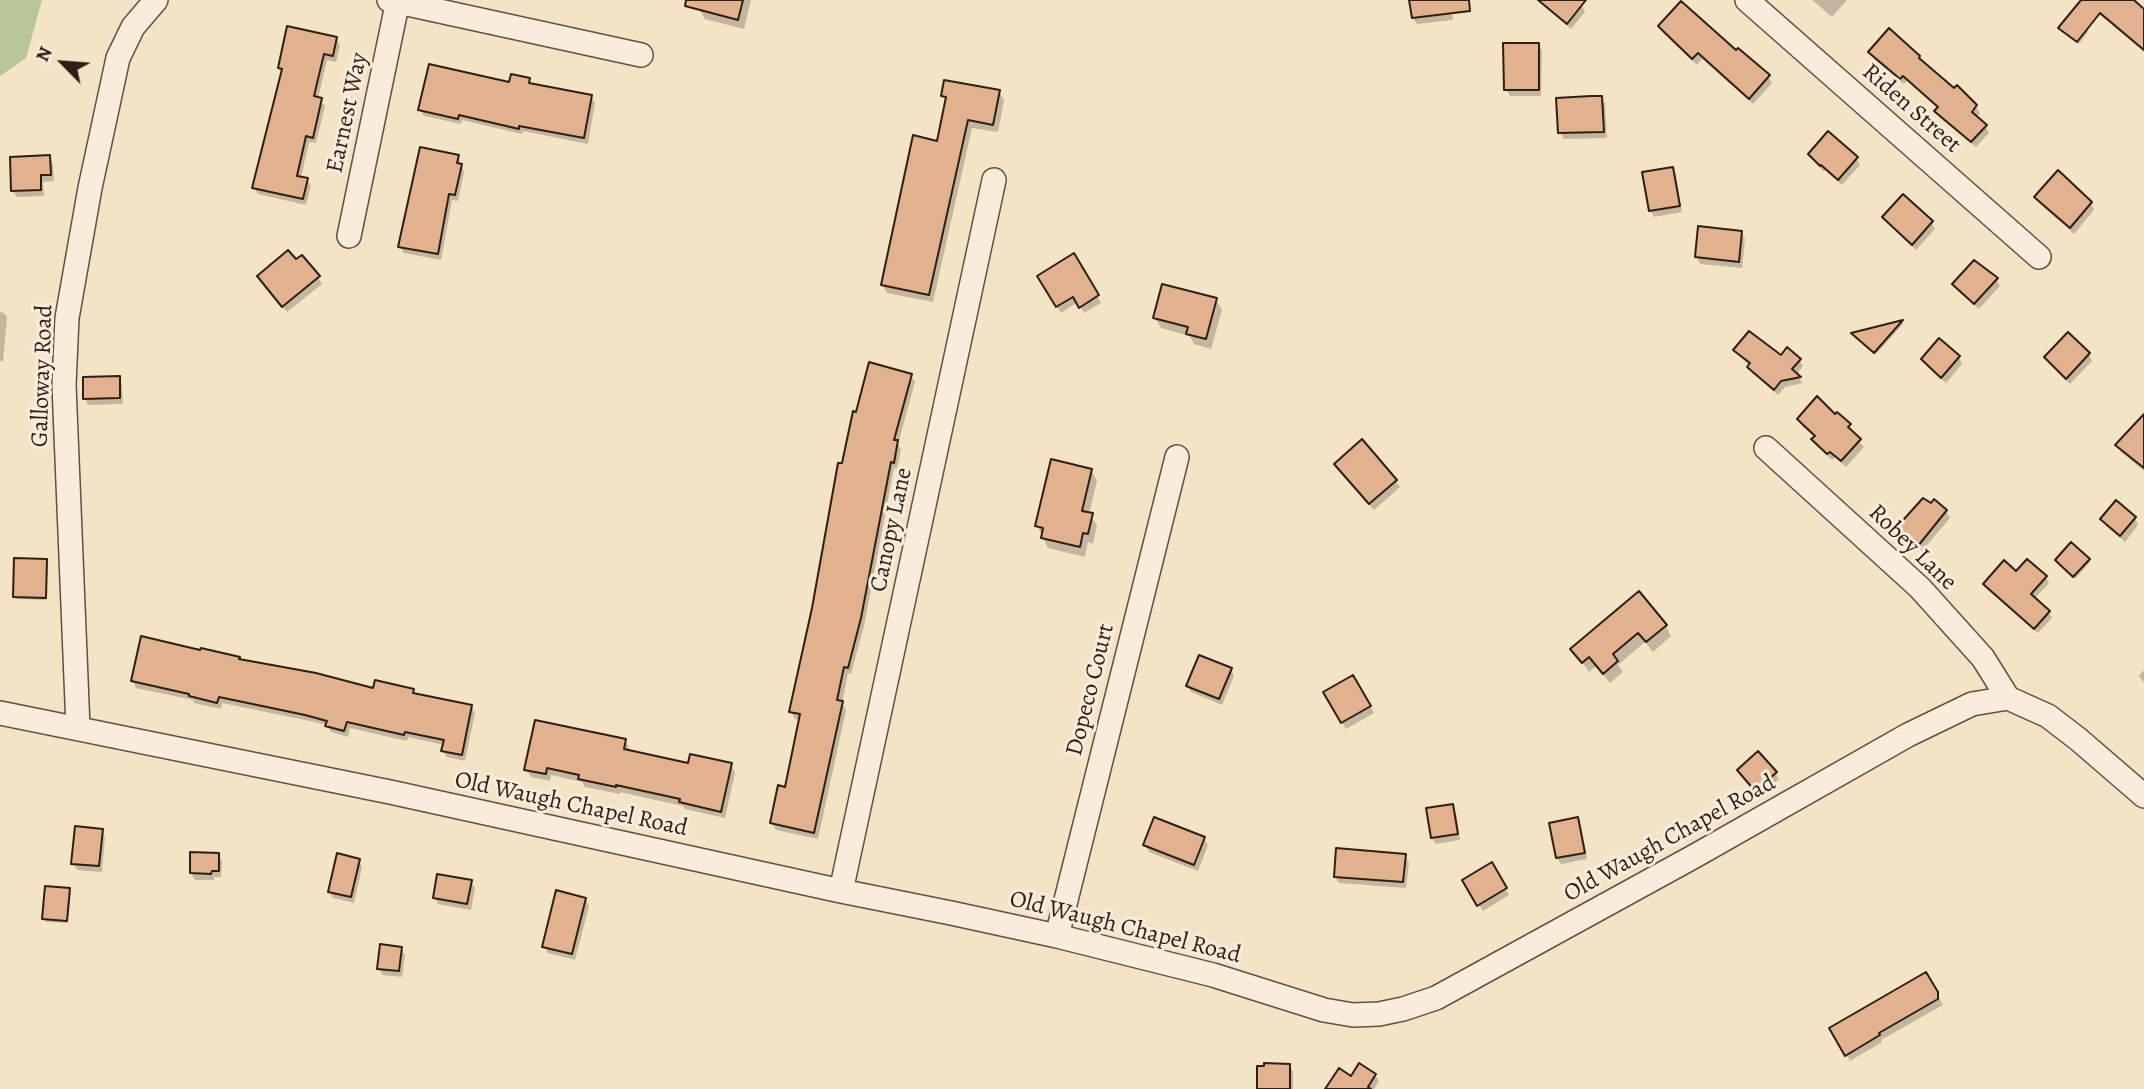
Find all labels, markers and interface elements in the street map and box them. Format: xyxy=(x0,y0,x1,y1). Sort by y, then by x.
north arrow xyxy=(28,28,98,98)
text: N xyxy=(29,42,59,66)
street label: Earnest Way xyxy=(321,50,375,176)
street label: Riden Street xyxy=(1856,58,1966,160)
street label: Galloway Road xyxy=(26,304,60,448)
street label: Canopy Lane xyxy=(865,465,919,595)
street label: Robey Lane xyxy=(1862,499,1962,597)
street label: Dopeco Court xyxy=(1061,621,1121,759)
street label: Old Waugh Chapel Road xyxy=(452,766,690,844)
street label: Old Waugh Chapel Road xyxy=(1559,769,1781,909)
street label: Old Waugh Chapel Road xyxy=(1006,885,1244,971)

